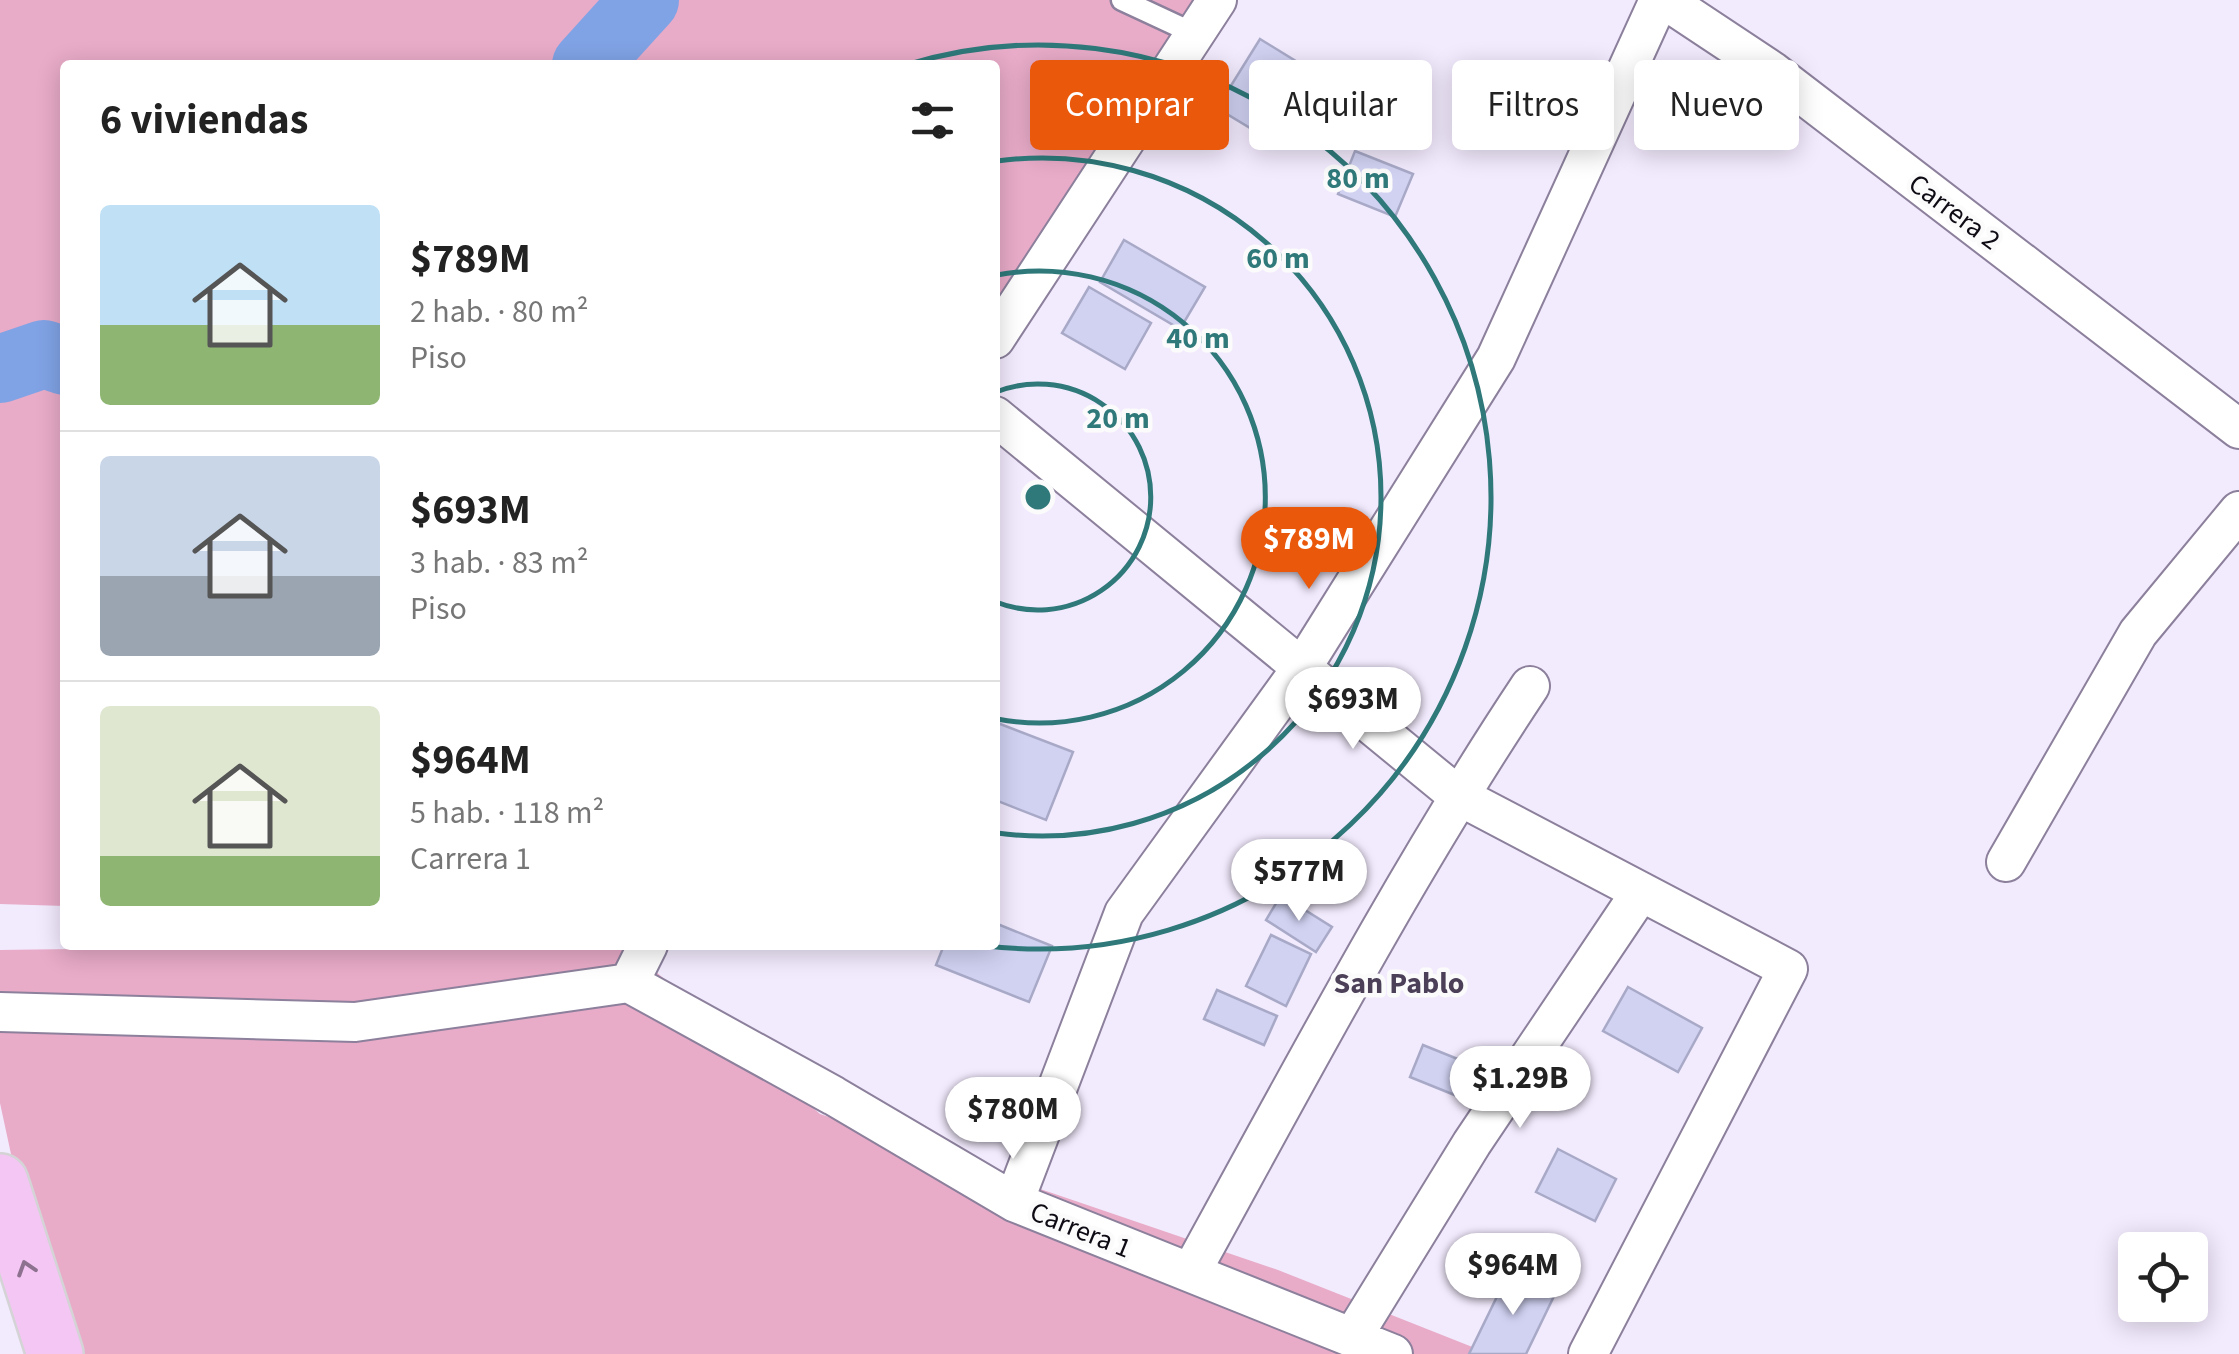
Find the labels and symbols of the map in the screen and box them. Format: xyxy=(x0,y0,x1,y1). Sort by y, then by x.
text: 80 m xyxy=(1326,157,1390,200)
street label: Carrera 2 xyxy=(1900,164,2009,260)
text: 60 m xyxy=(1246,237,1310,280)
text: 40 m xyxy=(1166,317,1230,360)
text: 20 m xyxy=(1086,397,1150,440)
centre of rings xyxy=(1020,479,1056,515)
pin: $789M xyxy=(1239,507,1379,592)
pin: $693M xyxy=(1283,667,1423,752)
pin: $577M xyxy=(1229,839,1369,924)
district label: San Pablo xyxy=(1334,962,1464,1005)
pin: $1.29B xyxy=(1439,1046,1601,1131)
pin: $780M xyxy=(943,1077,1083,1162)
street label: Carrera 1 xyxy=(1024,1192,1137,1268)
pin: $964M xyxy=(1443,1233,1583,1318)
one-way arrow xyxy=(18,1261,38,1278)

